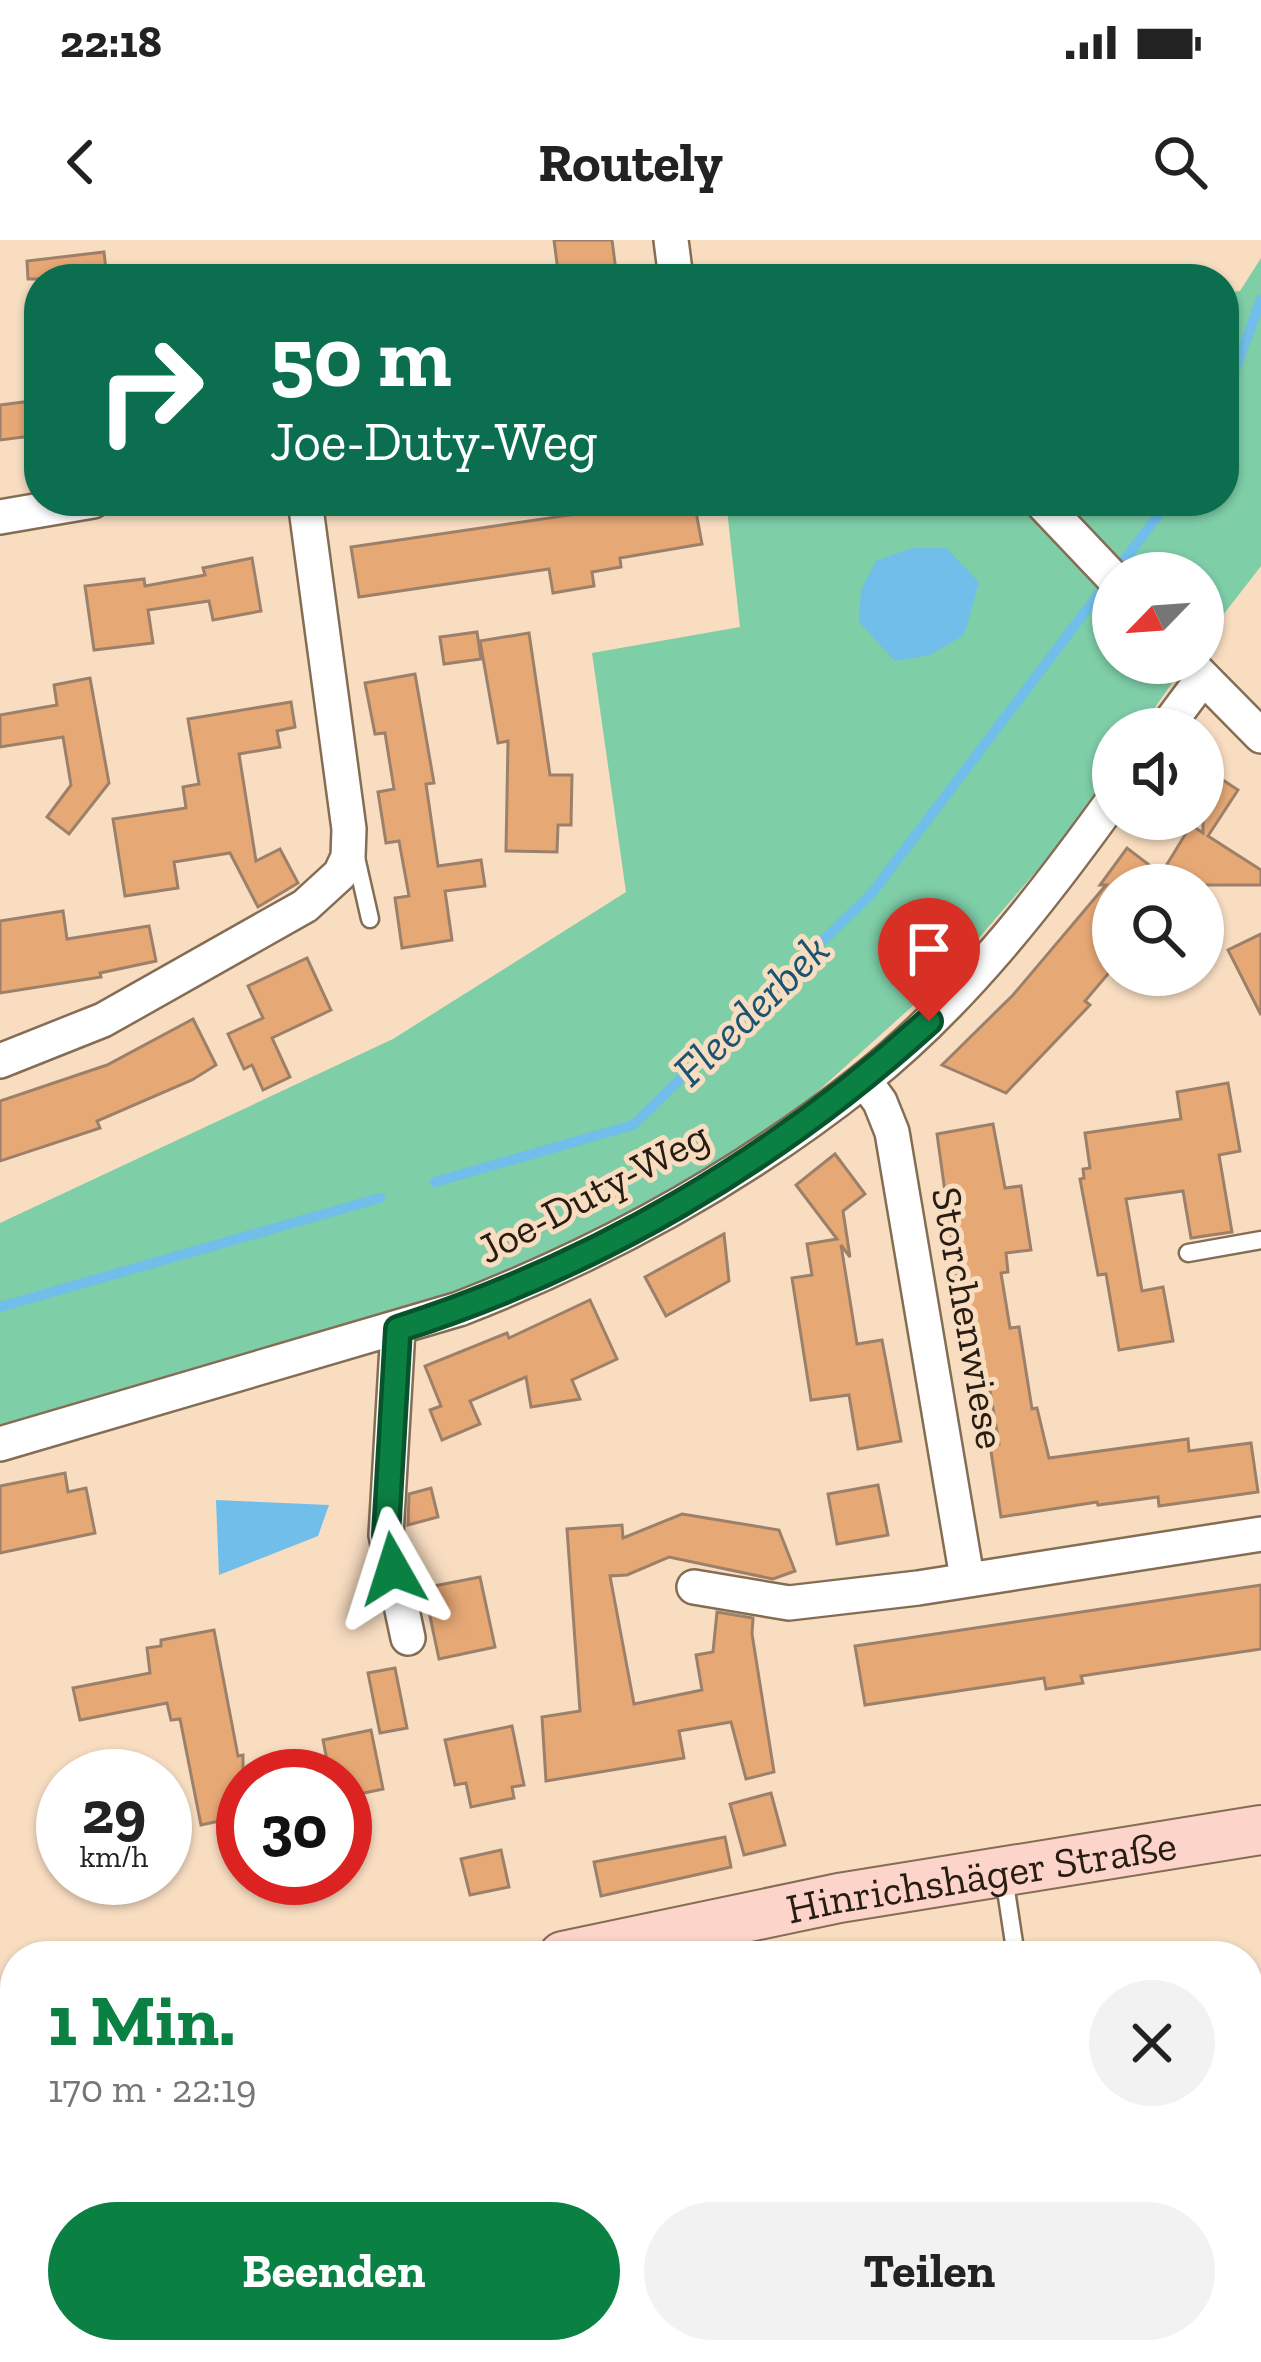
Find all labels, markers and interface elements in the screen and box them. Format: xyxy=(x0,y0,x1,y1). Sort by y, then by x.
text: 22:18 xyxy=(60,15,162,69)
icon: back xyxy=(48,129,114,195)
icon: search xyxy=(1147,129,1213,195)
text: Routely xyxy=(538,130,723,195)
text: 50 m xyxy=(270,307,452,408)
icon: right xyxy=(72,312,228,468)
text: Joe-Duty-Weg xyxy=(270,409,598,474)
north arrow xyxy=(1092,552,1224,684)
map controls xyxy=(1092,552,1224,996)
button: sound xyxy=(1092,708,1224,840)
button: search xyxy=(1092,864,1224,996)
pin xyxy=(878,898,980,1021)
icon: arrive xyxy=(896,916,962,982)
water label: Fleederbek xyxy=(662,923,840,1097)
street label: Joe-Duty-Weg xyxy=(469,1110,717,1274)
street label: Storchenwiese xyxy=(921,1183,1017,1453)
position arrow xyxy=(330,1506,456,1632)
speed limit sign: 30 xyxy=(216,1749,372,1905)
text: 29 xyxy=(82,1776,146,1848)
street label: Hinrichshäger Straße xyxy=(782,1819,1180,1934)
text: km/h xyxy=(80,1839,148,1875)
text: 1 Min. xyxy=(48,1977,236,2063)
button: close xyxy=(1089,1980,1215,2106)
text: 170 m · 22:19 xyxy=(48,2065,257,2112)
button: Beenden xyxy=(48,2202,620,2340)
button: Teilen xyxy=(644,2202,1215,2340)

